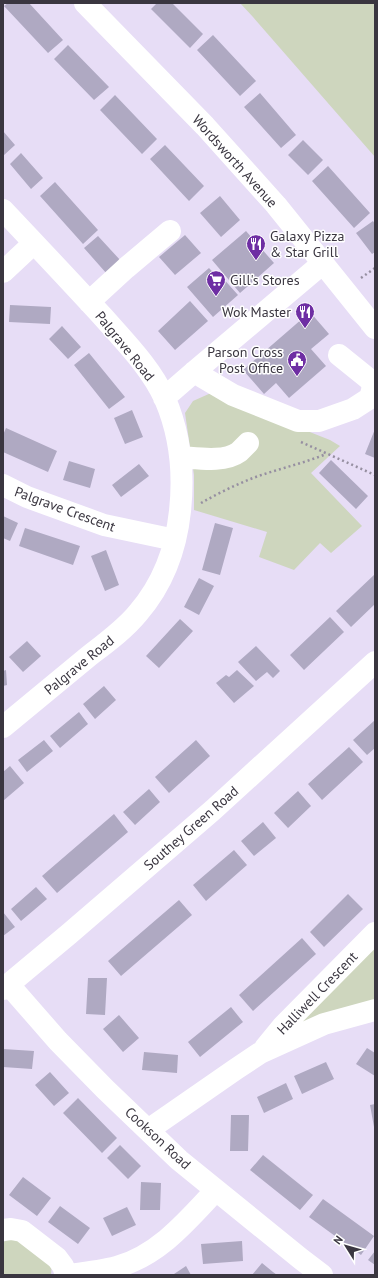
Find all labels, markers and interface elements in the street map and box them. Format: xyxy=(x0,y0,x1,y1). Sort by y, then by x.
street label: Wordsworth Avenue xyxy=(189,111,281,211)
place label: Galaxy Pizza & Star Grill xyxy=(270,227,345,261)
restaurant icon: Galaxy Pizza & Star Grill xyxy=(245,233,267,261)
supermarket icon: Gill's Stores xyxy=(205,269,227,297)
place label: Gill's Stores xyxy=(230,271,300,289)
restaurant icon: Wok Master xyxy=(294,301,316,329)
place label: Wok Master xyxy=(222,303,291,321)
street label: Palgrave Road xyxy=(91,307,159,385)
place label: Parson Cross Post Office xyxy=(207,343,283,377)
public building icon: Parson Cross Post Office xyxy=(286,349,308,377)
street label: Palgrave Crescent xyxy=(12,482,118,536)
street label: Palgrave Road xyxy=(40,631,118,699)
street label: Southey Green Road xyxy=(140,782,242,874)
street label: Halliwell Crescent xyxy=(273,948,361,1038)
street label: Cookson Road xyxy=(121,1103,195,1173)
north arrow xyxy=(326,1226,366,1266)
text: N xyxy=(330,1233,346,1247)

